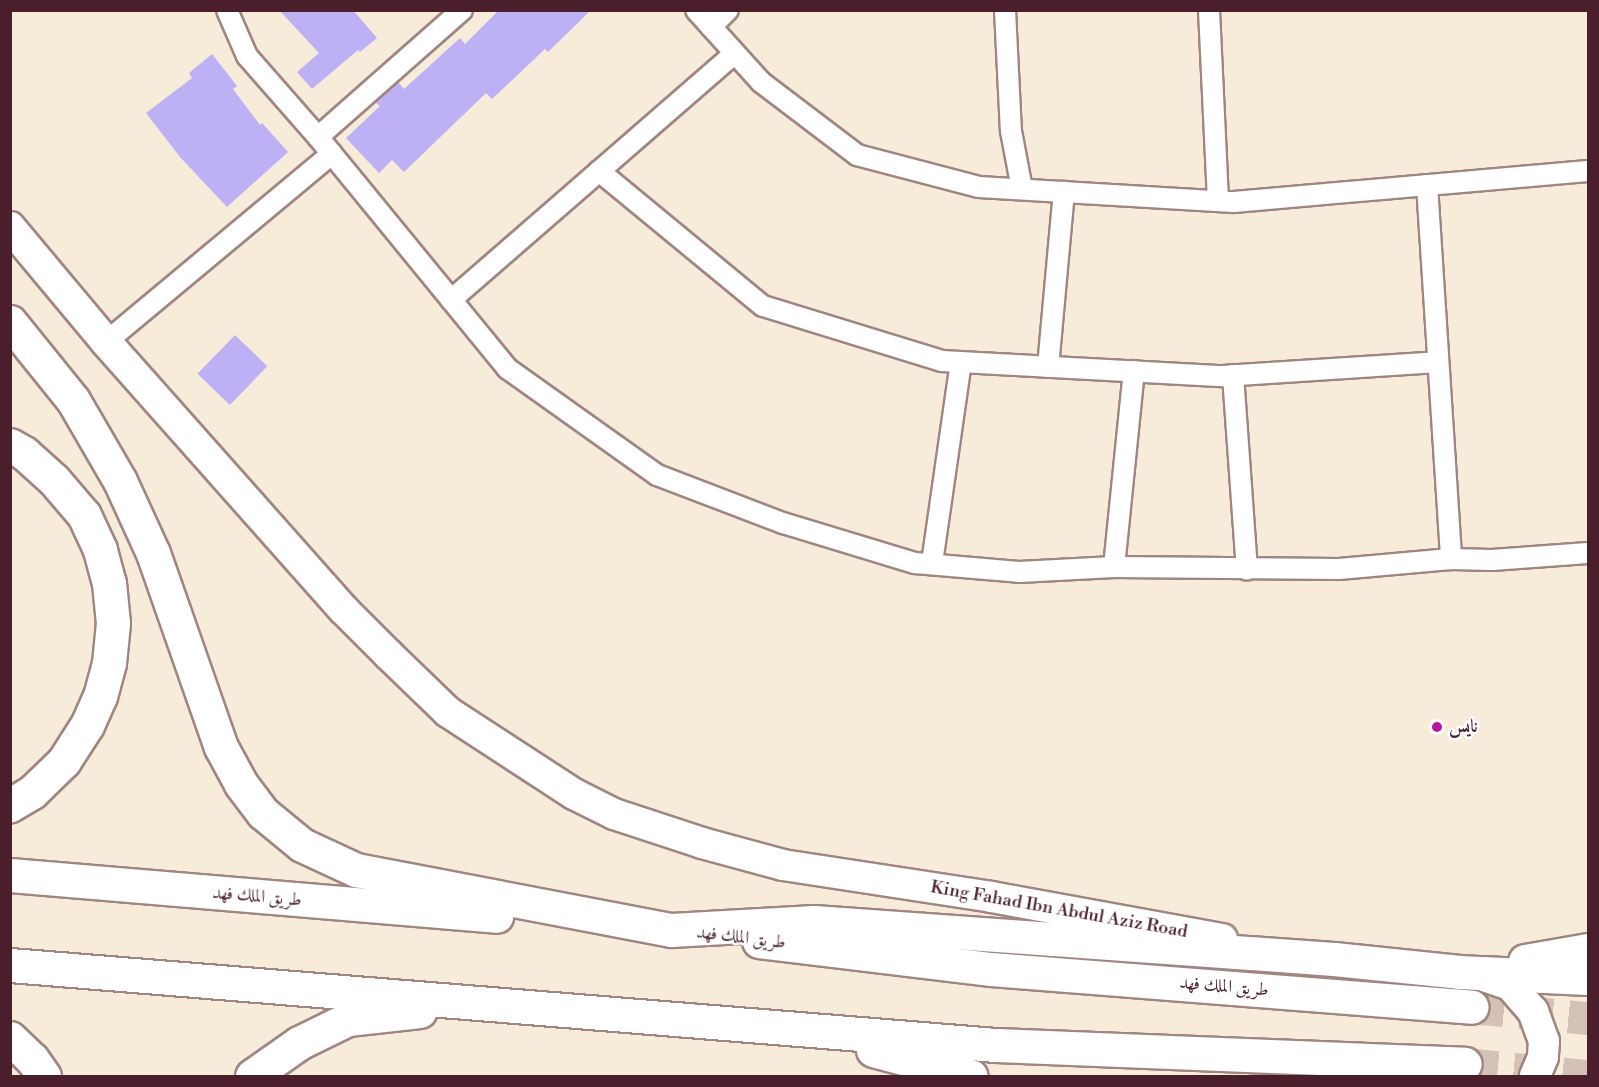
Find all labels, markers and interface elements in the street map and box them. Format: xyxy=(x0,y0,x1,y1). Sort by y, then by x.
place label: نايس xyxy=(1449,716,1478,738)
marker: نايس xyxy=(1430,720,1444,734)
street label: King Fahad Ibn Abdul Aziz Road xyxy=(929,877,1189,943)
street label: طريق الملك فهد xyxy=(211,882,303,912)
street label: طريق الملك فهد xyxy=(695,922,787,954)
street label: طريق الملك فهد xyxy=(1178,972,1270,1002)

